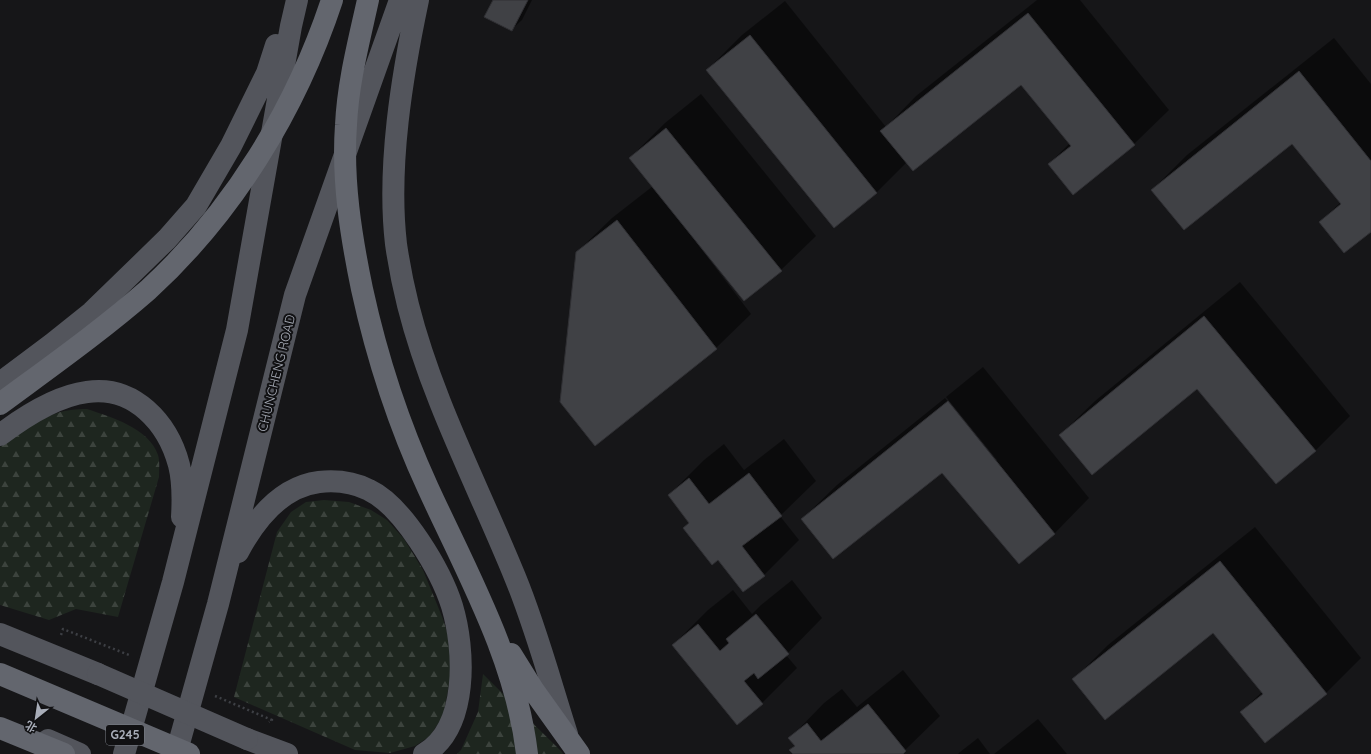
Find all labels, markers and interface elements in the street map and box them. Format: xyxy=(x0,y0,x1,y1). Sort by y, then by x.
street label: CHUNCHENG ROAD xyxy=(254,313,298,433)
north arrow xyxy=(16,698,56,738)
text: 北 xyxy=(23,718,39,735)
road number: G245 xyxy=(106,725,144,745)

